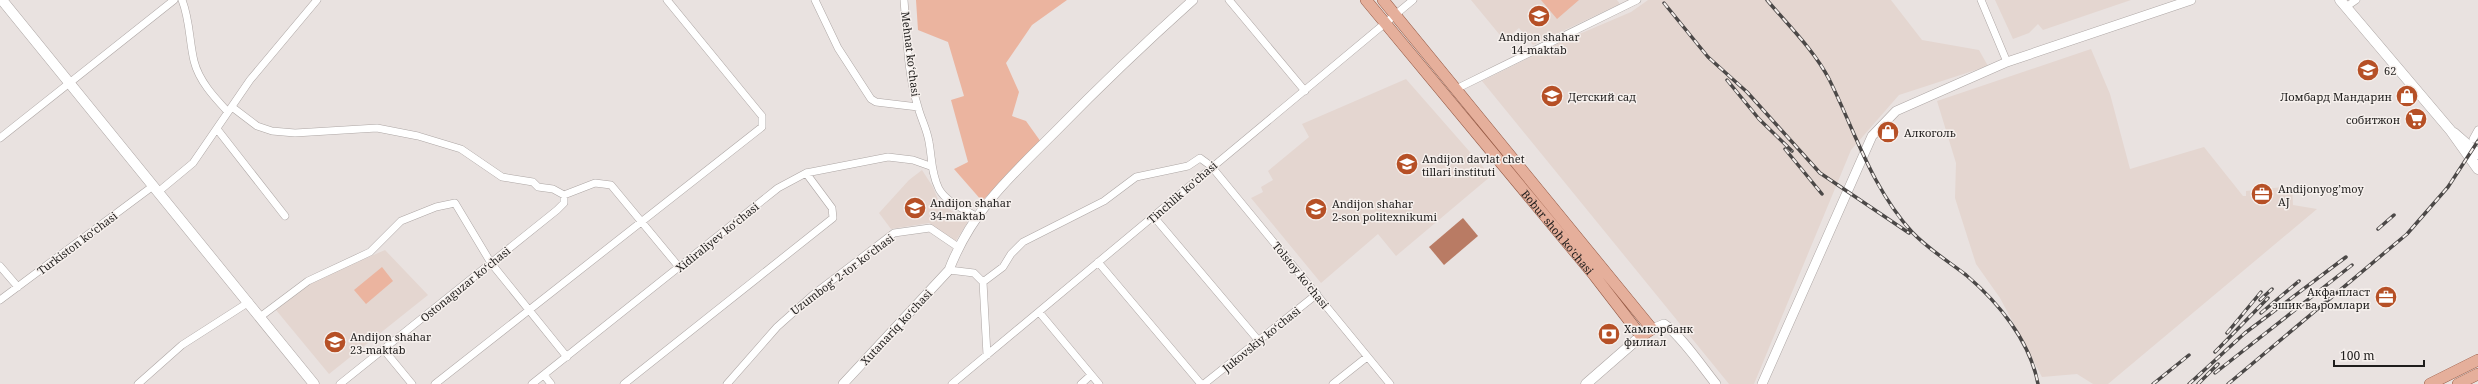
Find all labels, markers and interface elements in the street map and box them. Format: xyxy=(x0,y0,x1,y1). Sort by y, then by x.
school or university icon: Andijon shahar 14-maktab xyxy=(1526,3,1552,29)
street label: Mehnat koʻchasi xyxy=(898,11,924,98)
place label: Andijon shahar 14-maktab xyxy=(1498,29,1580,57)
school or university icon: 62 xyxy=(2355,57,2381,83)
place label: 62 xyxy=(2384,63,2396,78)
school or university icon: Детский сад xyxy=(1539,83,1565,109)
shop icon: Ломбард Мандарин xyxy=(2394,83,2420,109)
place label: Детский сад xyxy=(1568,89,1636,104)
place label: Ломбард Мандарин xyxy=(2280,89,2392,104)
supermarket icon: собитжон xyxy=(2403,106,2429,132)
place label: собитжон xyxy=(2346,112,2400,127)
shop icon: Алкоголь xyxy=(1875,119,1901,145)
place label: Алкоголь xyxy=(1904,125,1956,140)
school or university icon: Andijon davlat chet tillari instituti xyxy=(1394,151,1420,177)
place label: Andijon davlat chet tillari instituti xyxy=(1422,151,1525,179)
street label: Tinchlik ko'chasi xyxy=(1144,157,1220,226)
office icon: Andijonyog’moy AJ xyxy=(2249,181,2275,207)
place label: Andijonyog’moy AJ xyxy=(2278,181,2364,209)
street label: Bobur shoh ko'chasi xyxy=(1519,186,1598,277)
school or university icon: Andijon shahar 34-maktab xyxy=(902,195,928,221)
place label: Andijon shahar 34-maktab xyxy=(930,195,1012,223)
school or university icon: Andijon shahar 2-son politexnikumi xyxy=(1303,196,1329,222)
place label: Andijon shahar 2-son politexnikumi xyxy=(1332,196,1437,224)
street label: Xidiraliyev koʻchasi xyxy=(672,199,762,275)
street label: Turkiston koʻchasi xyxy=(34,208,120,278)
street label: Uzumbog‘ 2-tor ko‘chasi xyxy=(787,230,897,318)
street label: Tolstoy ko'chasi xyxy=(1269,238,1333,312)
street label: Ostonaguzar koʻchasi xyxy=(417,243,514,325)
place label: Акфа пласт эшик ва ромлари xyxy=(2272,284,2370,312)
office icon: Акфа пласт эшик ва ромлари xyxy=(2373,284,2399,310)
street label: Xutanariq koʻchasi xyxy=(857,286,935,368)
street label: Jukovskiy koʻchasi xyxy=(1218,303,1303,376)
bank icon: Хамкорбанк филиал xyxy=(1596,321,1622,347)
place label: Хамкорбанк филиал xyxy=(1624,321,1694,349)
school or university icon: Andijon shahar 23-maktab xyxy=(322,329,348,355)
place label: Andijon shahar 23-maktab xyxy=(350,329,432,357)
scale bar xyxy=(2334,342,2424,368)
text: 100 m xyxy=(2340,347,2375,364)

